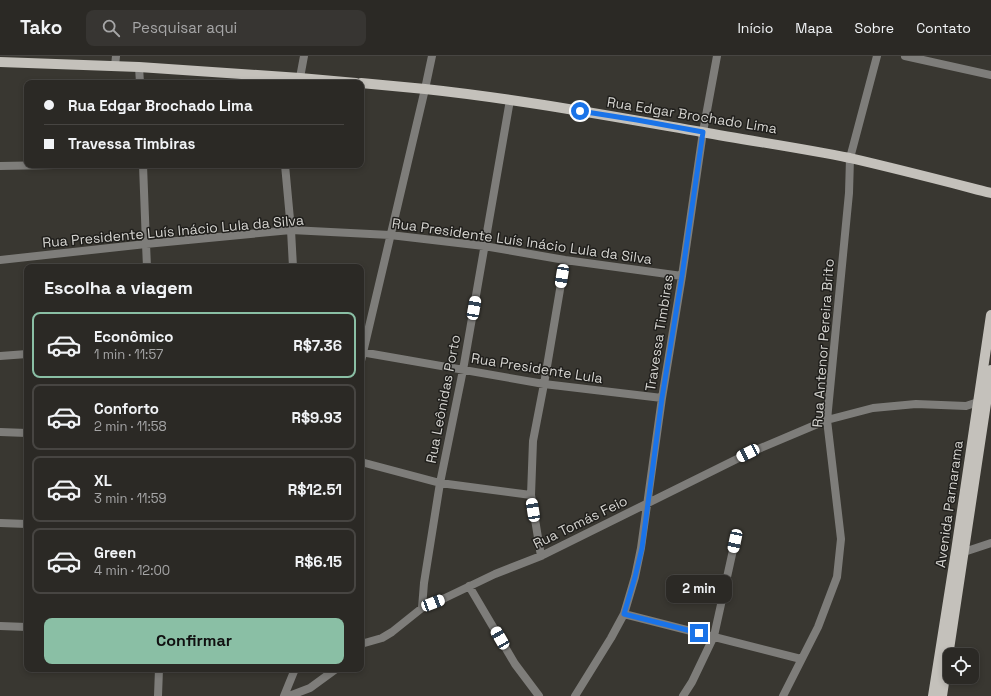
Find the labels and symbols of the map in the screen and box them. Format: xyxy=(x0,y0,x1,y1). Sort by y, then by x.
street label: Rua Edgar Brochado Lima xyxy=(606,93,778,137)
route start xyxy=(571,102,589,120)
street label: Rua Presidente Luís Inácio Lula da Silva xyxy=(41,211,305,251)
street label: Rua Presidente Luís Inácio Lula da Silva xyxy=(391,214,653,268)
street label: Rua Antenor Pereira Brito xyxy=(808,258,838,428)
car xyxy=(554,263,570,289)
street label: Travessa Timbiras xyxy=(641,273,677,393)
car xyxy=(466,295,482,321)
street label: Rua Leônidas Porto xyxy=(422,333,464,465)
street label: Rua Presidente Lula xyxy=(470,349,604,387)
street label: Avenida Parnarama xyxy=(931,439,967,569)
car xyxy=(735,442,761,464)
street label: Rua Tomás Feio xyxy=(530,491,630,553)
car xyxy=(525,497,541,523)
car xyxy=(727,528,743,554)
callout: 2 min xyxy=(666,575,732,603)
car xyxy=(420,593,446,613)
route end xyxy=(690,624,708,642)
car xyxy=(489,625,511,651)

